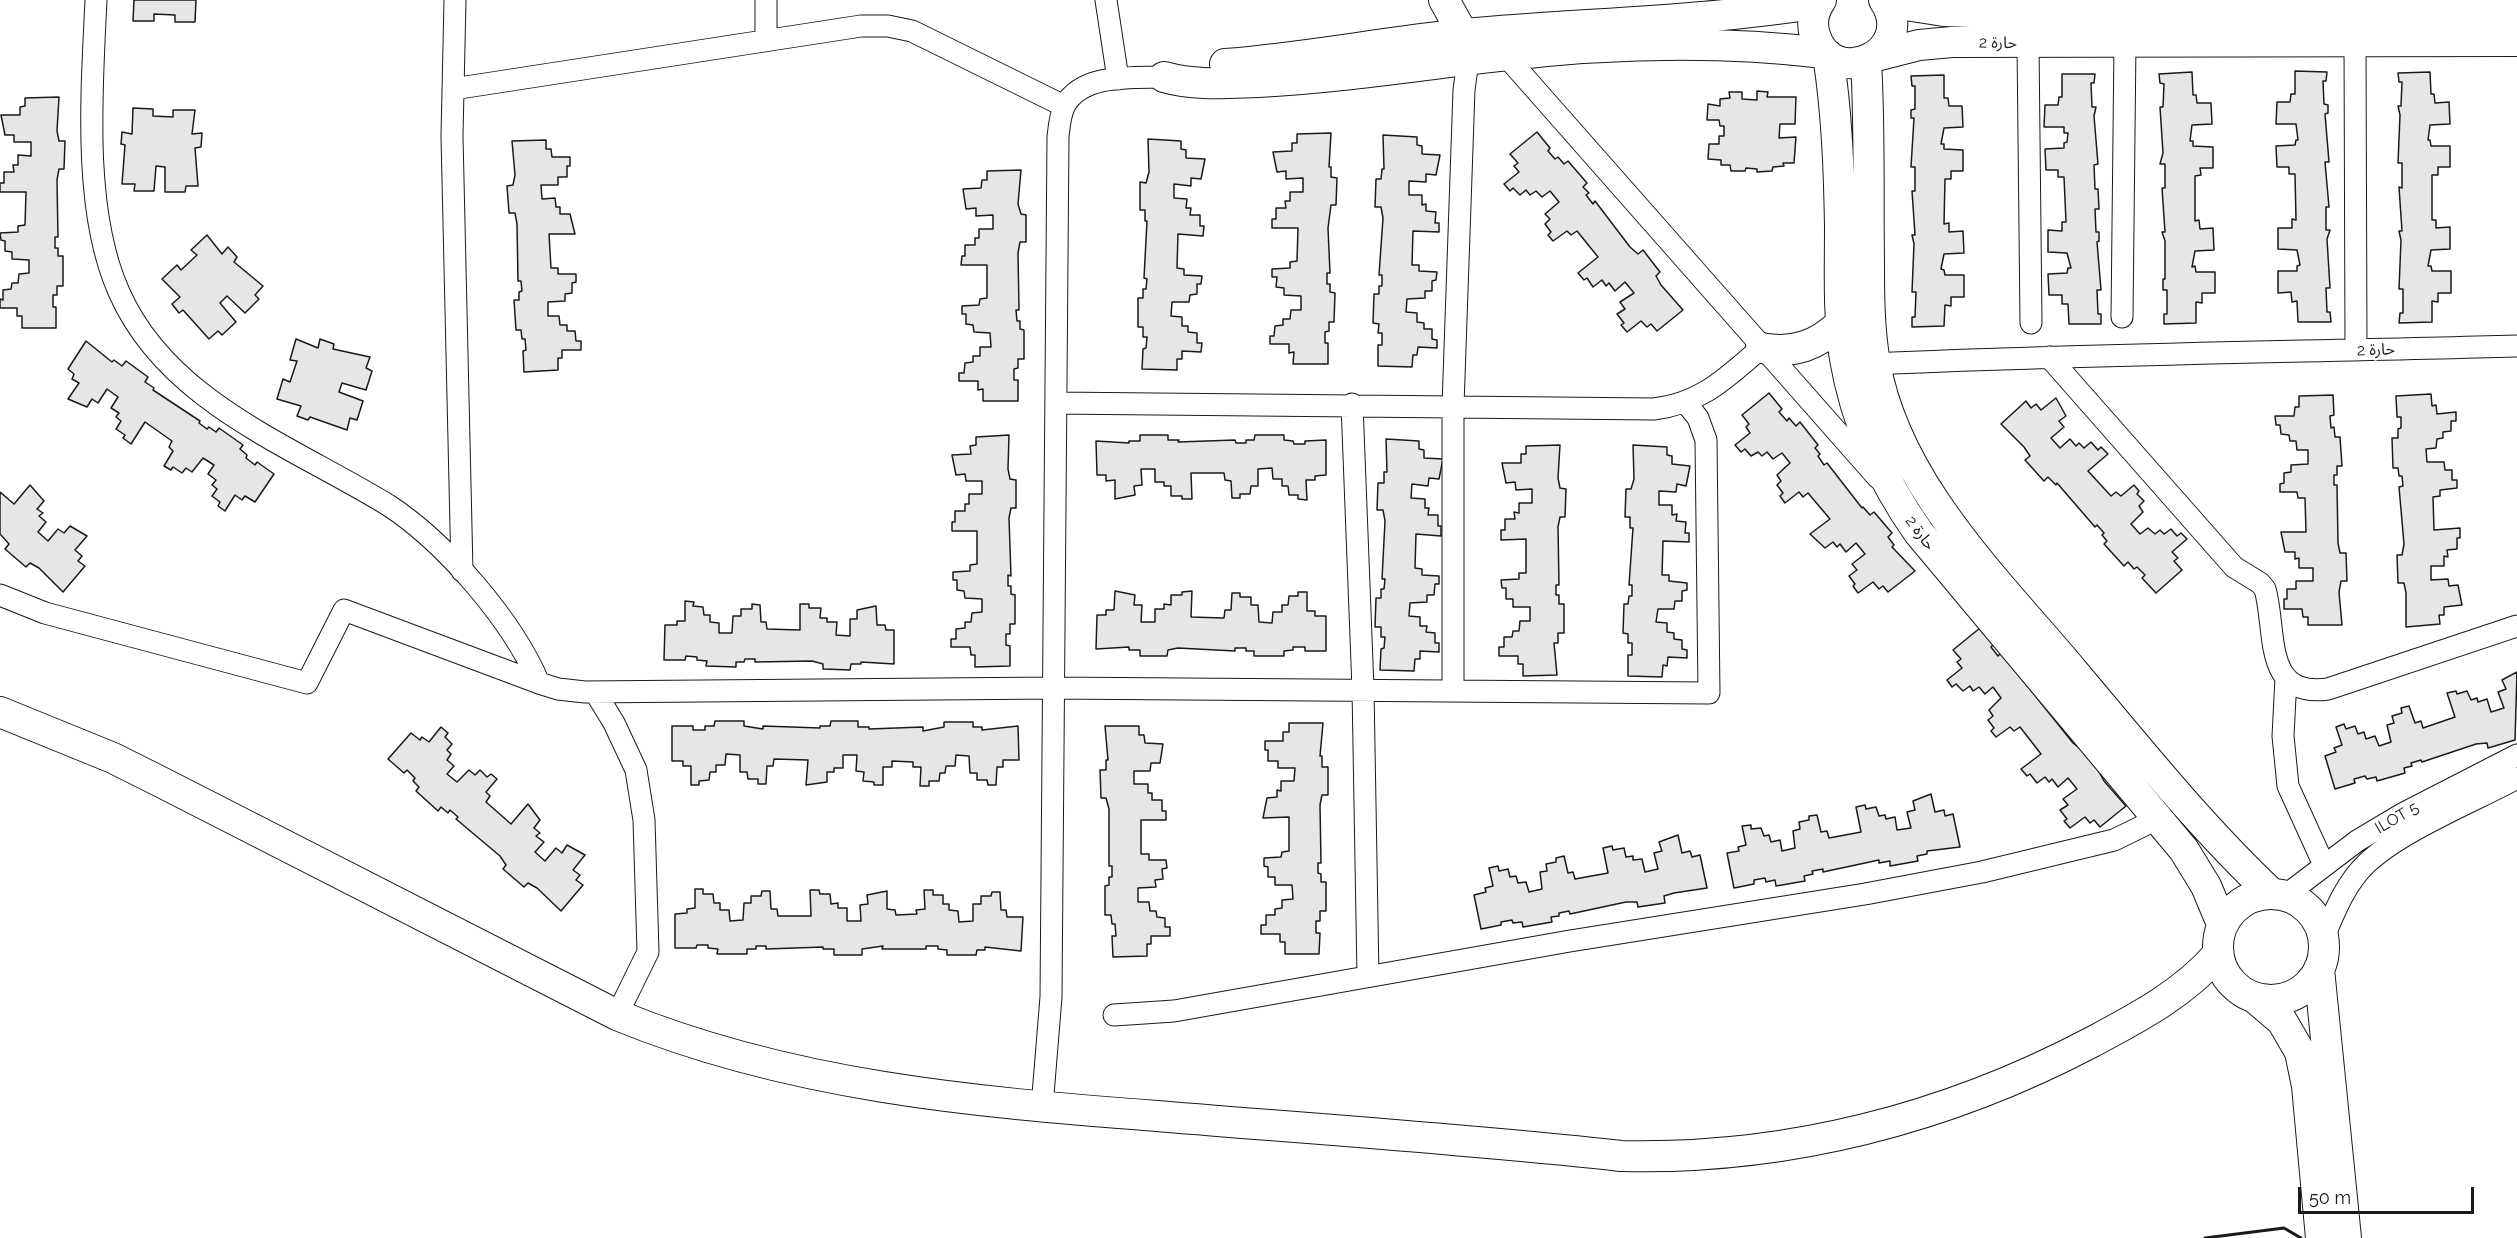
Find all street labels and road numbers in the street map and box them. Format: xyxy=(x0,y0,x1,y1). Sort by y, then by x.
street label: حارة 2 xyxy=(1979,33,2017,53)
street label: حارة 2 xyxy=(2357,340,2395,360)
street label: حارة 2 xyxy=(1901,512,1939,554)
street label: ILOT 5 xyxy=(2372,798,2422,838)

